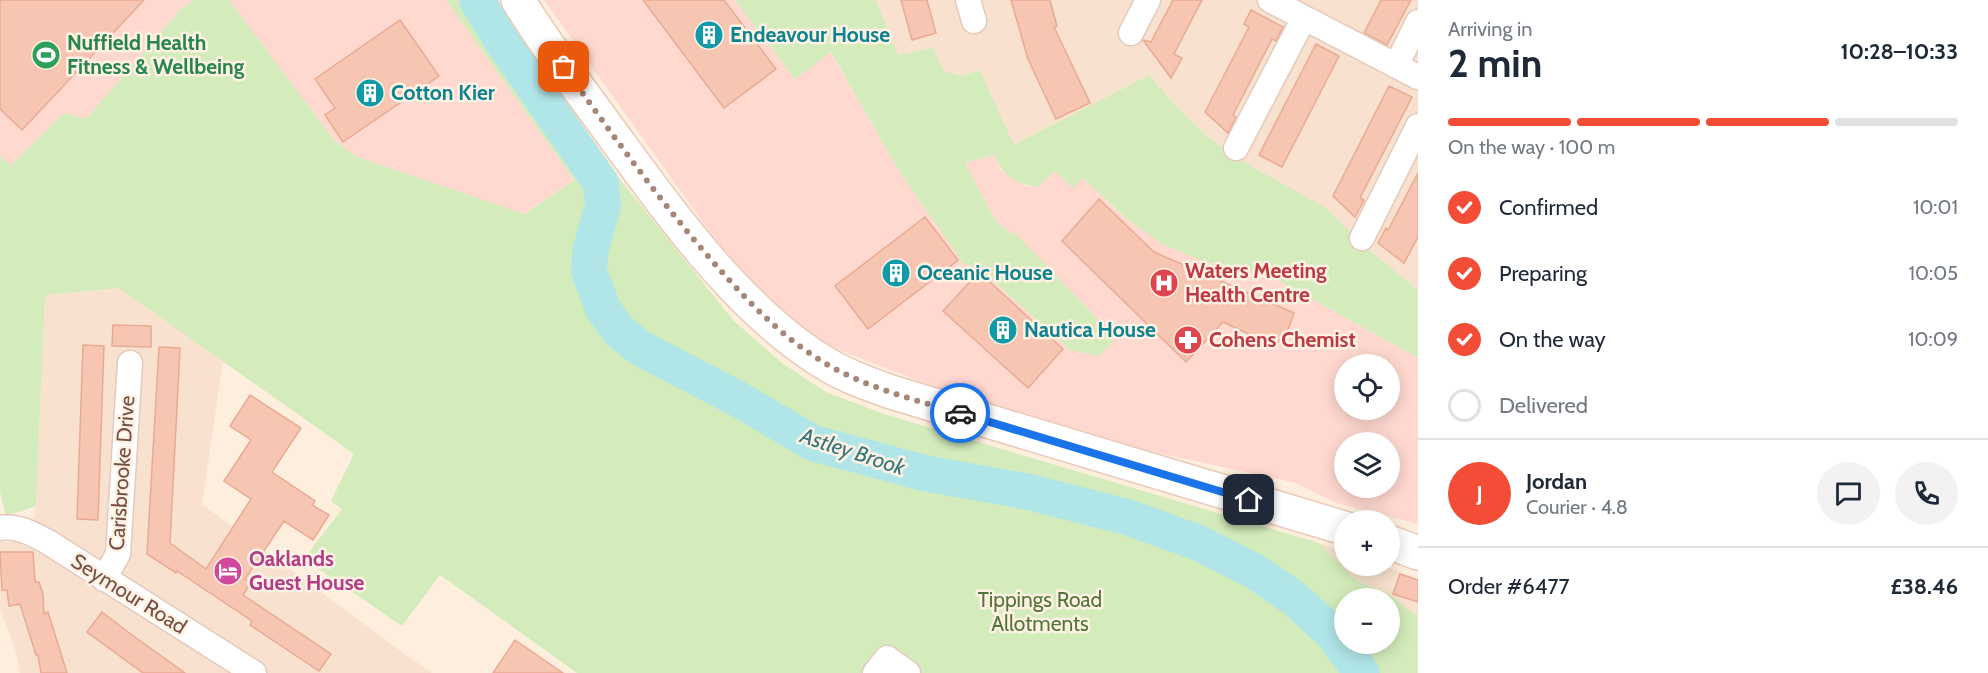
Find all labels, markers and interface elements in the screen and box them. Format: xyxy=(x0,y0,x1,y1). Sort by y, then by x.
text: Arriving in xyxy=(1448,17,1532,41)
building icon: Endeavour House xyxy=(693,19,725,51)
place label: Endeavour House xyxy=(730,22,890,47)
place label: Nuffield Health Fitness & Wellbeing xyxy=(67,30,245,79)
text: 10:28–10:33 xyxy=(1840,38,1958,65)
sports icon: Nuffield Health Fitness & Wellbeing xyxy=(30,39,62,71)
text: 2 min xyxy=(1448,39,1542,87)
pin xyxy=(538,41,589,92)
icon: bag xyxy=(547,50,580,83)
building icon: Cotton Kier xyxy=(354,77,386,109)
place label: Cotton Kier xyxy=(391,80,495,105)
text: On the way · 100 m xyxy=(1448,135,1615,159)
icon: check xyxy=(1448,191,1481,224)
text: Confirmed xyxy=(1499,194,1598,221)
text: 10:01 xyxy=(1913,195,1958,219)
building icon: Oceanic House xyxy=(880,257,912,289)
icon: check xyxy=(1448,257,1481,290)
place label: Waters Meeting Health Centre xyxy=(1185,258,1327,307)
place label: Oceanic House xyxy=(917,260,1053,285)
text: Preparing xyxy=(1499,260,1587,287)
text: 10:05 xyxy=(1909,261,1958,285)
hospital icon: Waters Meeting Health Centre xyxy=(1148,267,1180,299)
building icon: Nautica House xyxy=(987,314,1019,346)
place label: Nautica House xyxy=(1024,317,1156,342)
icon: check xyxy=(1448,323,1481,356)
pharmacy icon: Cohens Chemist xyxy=(1172,324,1204,356)
text: On the way xyxy=(1499,326,1606,353)
place label: Cohens Chemist xyxy=(1209,327,1356,352)
text: 10:09 xyxy=(1908,327,1958,351)
map controls xyxy=(1334,354,1400,654)
button: locate xyxy=(1334,354,1400,420)
courier xyxy=(930,383,990,443)
text: Delivered xyxy=(1499,392,1588,419)
street label: Carisbrooke Drive xyxy=(104,394,139,551)
icon: car xyxy=(944,397,977,430)
water label: Astley Brook xyxy=(796,422,909,481)
button: layers xyxy=(1334,432,1400,498)
button: chat xyxy=(1817,462,1880,525)
button: phone xyxy=(1895,462,1958,525)
text: Jordan xyxy=(1526,468,1587,495)
pin xyxy=(1223,474,1274,525)
text: J xyxy=(1476,480,1483,507)
icon: home xyxy=(1232,483,1265,516)
text: Courier · 4.8 xyxy=(1526,495,1628,519)
button: + xyxy=(1334,510,1400,576)
place label: Oaklands Guest House xyxy=(249,546,365,595)
street label: Seymour Road xyxy=(67,548,192,639)
hotel icon: Oaklands Guest House xyxy=(212,555,244,587)
text: Order #6477 xyxy=(1448,573,1570,600)
text: £38.46 xyxy=(1891,573,1958,600)
park label: Tippings Road Allotments xyxy=(978,587,1102,636)
button: − xyxy=(1334,588,1400,654)

